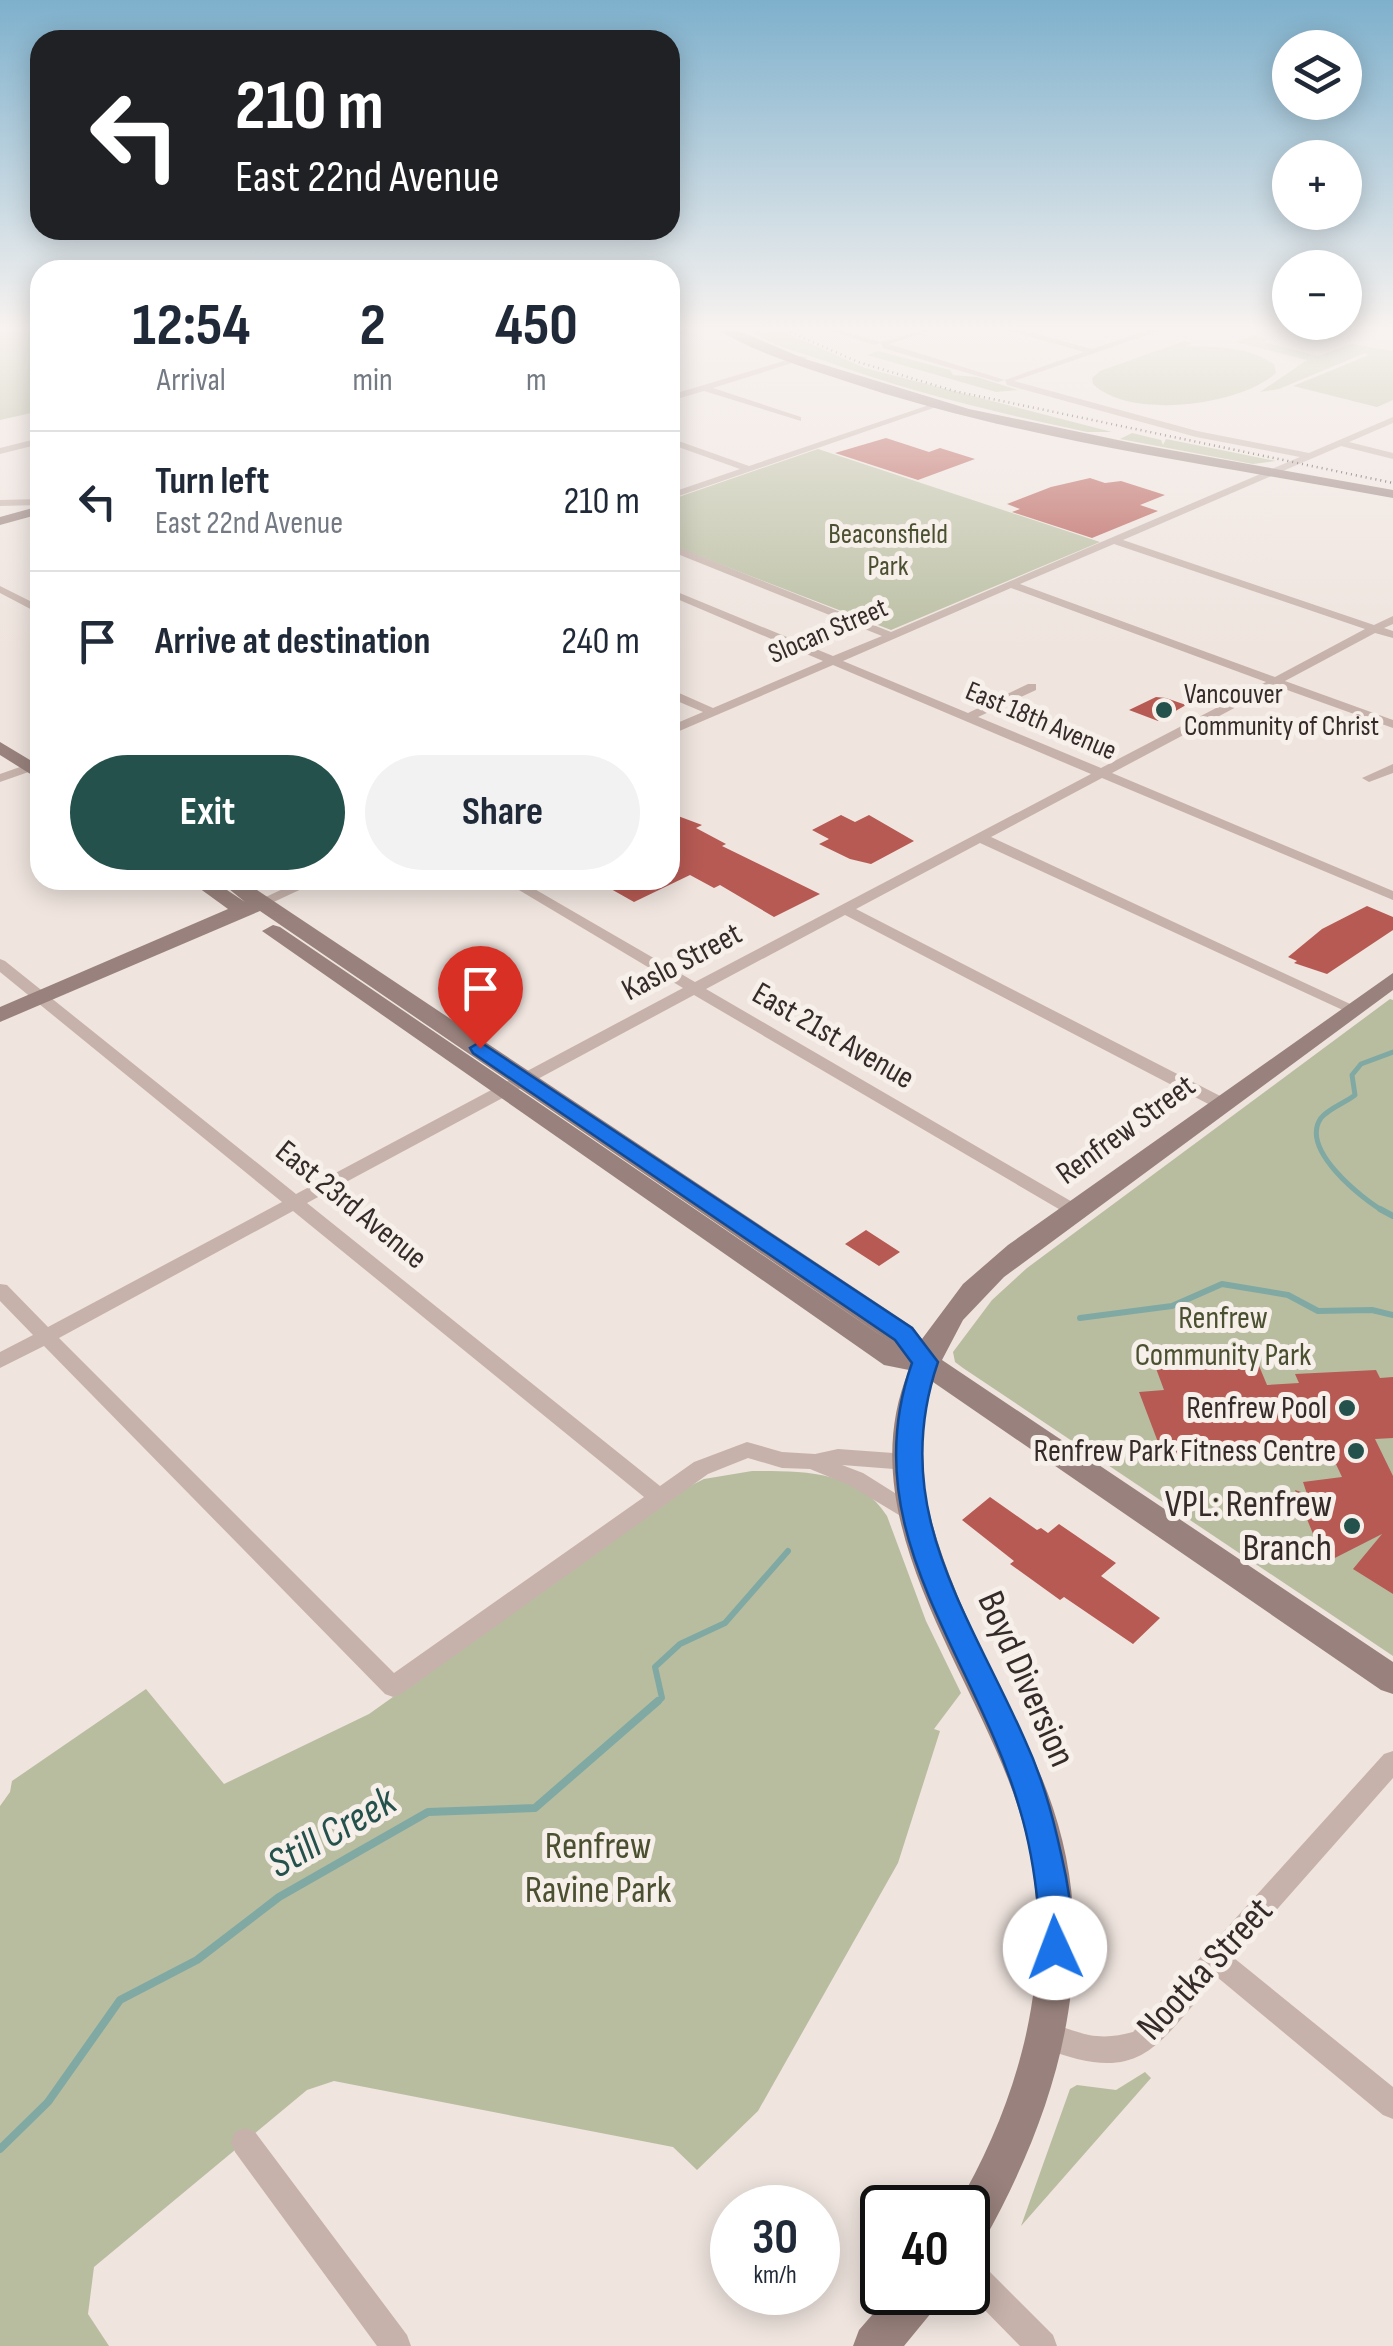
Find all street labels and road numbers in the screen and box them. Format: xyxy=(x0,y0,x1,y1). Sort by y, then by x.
street label: Slocan Street xyxy=(764,591,892,671)
street label: East 18th Avenue xyxy=(961,674,1121,768)
street label: Kaslo Street xyxy=(615,914,749,1010)
street label: East 21st Avenue xyxy=(745,974,921,1098)
street label: Renfrew Street xyxy=(1049,1067,1203,1193)
street label: East 23rd Avenue xyxy=(267,1132,435,1278)
street label: Boyd Diversion xyxy=(967,1584,1085,1774)
street label: Nootka Street xyxy=(1128,1889,1282,2049)

